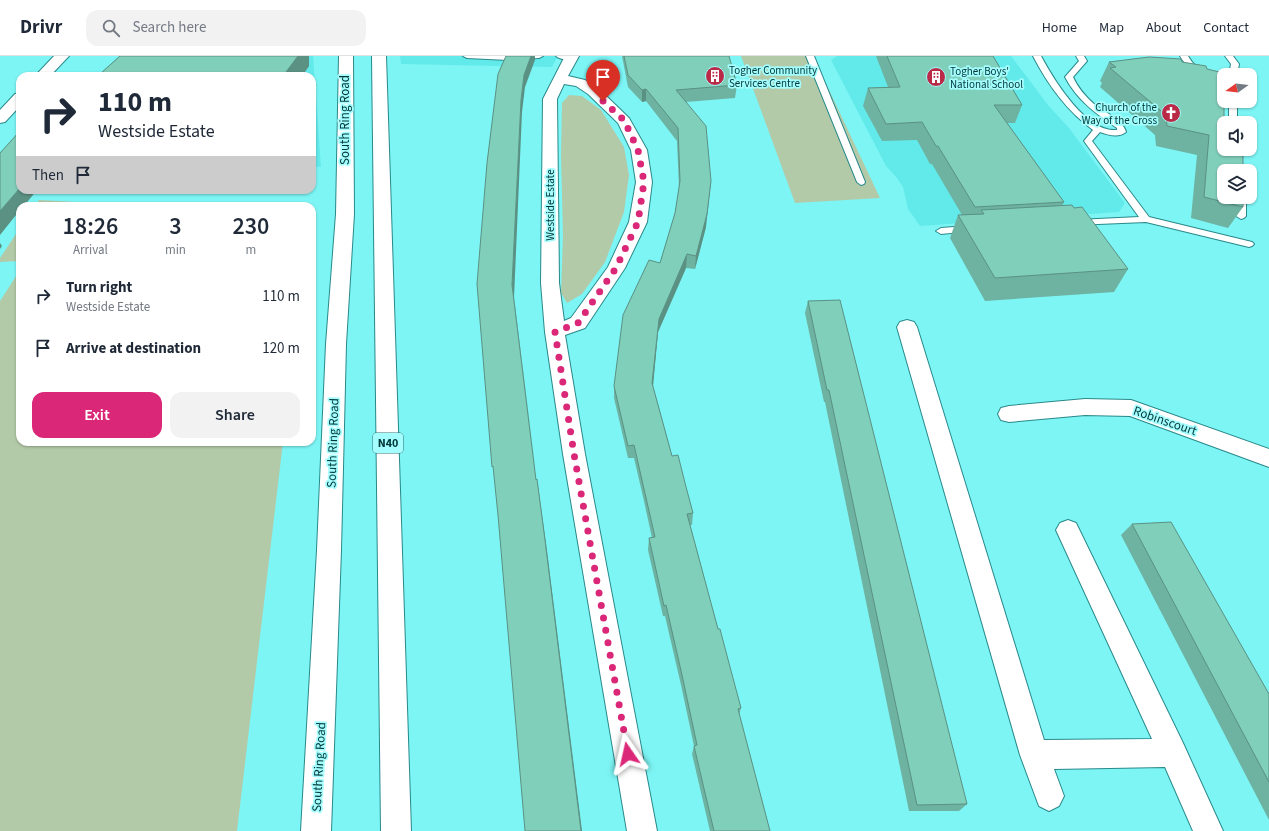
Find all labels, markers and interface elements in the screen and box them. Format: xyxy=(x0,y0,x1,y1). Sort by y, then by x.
search box xyxy=(86,10,366,46)
text: Drivr xyxy=(20,14,62,41)
icon: search xyxy=(100,17,122,39)
text: Search here xyxy=(132,17,206,38)
text: Home xyxy=(1042,18,1077,38)
text: Map xyxy=(1099,18,1124,38)
text: About xyxy=(1146,18,1181,38)
text: Contact xyxy=(1203,18,1249,38)
pin xyxy=(586,60,620,101)
place label: Togher Community Services Centre xyxy=(729,63,817,91)
place label: Togher Boys' National School xyxy=(950,64,1023,92)
building icon: Togher Community Services Centre xyxy=(704,65,726,87)
icon: arrive xyxy=(592,66,614,88)
building icon: Togher Boys' National School xyxy=(925,66,947,88)
north arrow xyxy=(1217,68,1257,108)
map controls xyxy=(1217,68,1257,204)
street label: South Ring Road xyxy=(336,75,354,165)
text: 110 m xyxy=(98,82,172,122)
icon: right xyxy=(32,88,84,140)
place label: Church of the Way of the Cross xyxy=(1082,100,1158,128)
church icon: Church of the Way of the Cross xyxy=(1160,102,1182,124)
button: sound xyxy=(1217,116,1257,156)
text: Westside Estate xyxy=(98,119,215,144)
icon: arrive xyxy=(72,164,94,186)
button: layers xyxy=(1217,164,1257,204)
text: Then xyxy=(32,165,64,186)
street label: Westside Estate xyxy=(543,169,558,241)
text: 18:26 xyxy=(63,209,118,244)
text: 3 xyxy=(169,209,182,244)
text: 230 xyxy=(233,209,269,244)
text: Arrival xyxy=(73,241,108,259)
text: min xyxy=(165,241,186,259)
text: m xyxy=(246,241,256,259)
text: Turn right xyxy=(66,277,132,298)
icon: right xyxy=(32,285,54,307)
text: 110 m xyxy=(262,286,300,307)
text: Westside Estate xyxy=(66,298,150,316)
icon: arrive xyxy=(32,337,54,359)
text: Arrive at destination xyxy=(66,338,201,359)
text: 120 m xyxy=(262,338,300,359)
button: Exit xyxy=(32,392,162,438)
button: Share xyxy=(170,392,300,438)
street label: South Ring Road xyxy=(322,398,344,488)
street label: Robinscourt xyxy=(1131,402,1200,440)
road number: N40 xyxy=(373,433,403,453)
street label: South Ring Road xyxy=(308,722,330,812)
position arrow xyxy=(607,733,649,775)

